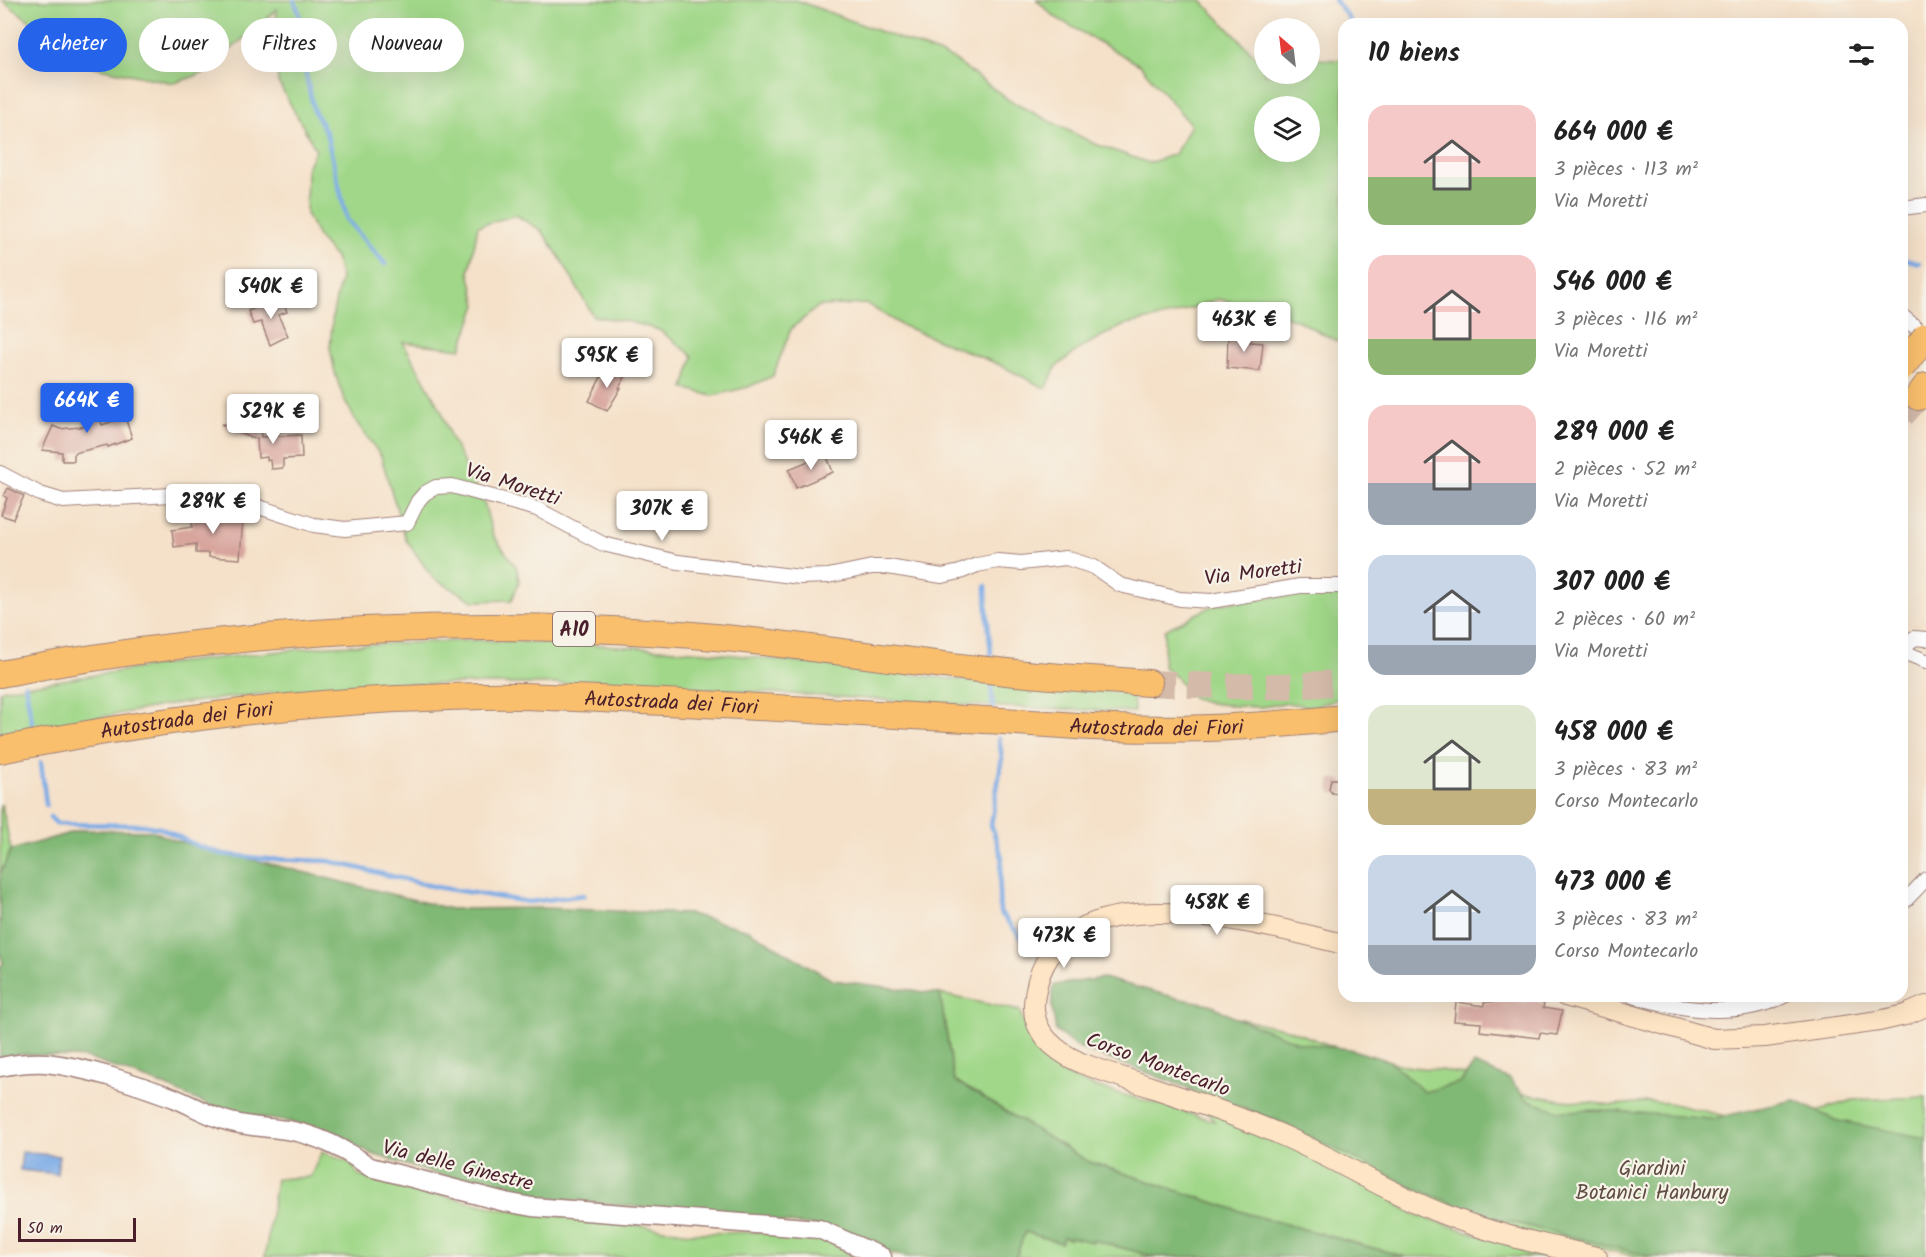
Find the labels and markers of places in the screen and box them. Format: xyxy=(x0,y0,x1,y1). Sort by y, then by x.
pin: 540K € xyxy=(222,269,320,320)
pin: 463K € xyxy=(1195,302,1293,353)
pin: 595K € xyxy=(558,338,656,389)
pin: 664K € xyxy=(38,383,136,434)
pin: 529K € xyxy=(224,394,322,445)
pin: 546K € xyxy=(762,420,860,471)
pin: 289K € xyxy=(164,484,262,535)
pin: 307K € xyxy=(613,491,711,542)
pin: 458K € xyxy=(1168,885,1266,936)
pin: 473K € xyxy=(1015,918,1113,969)

